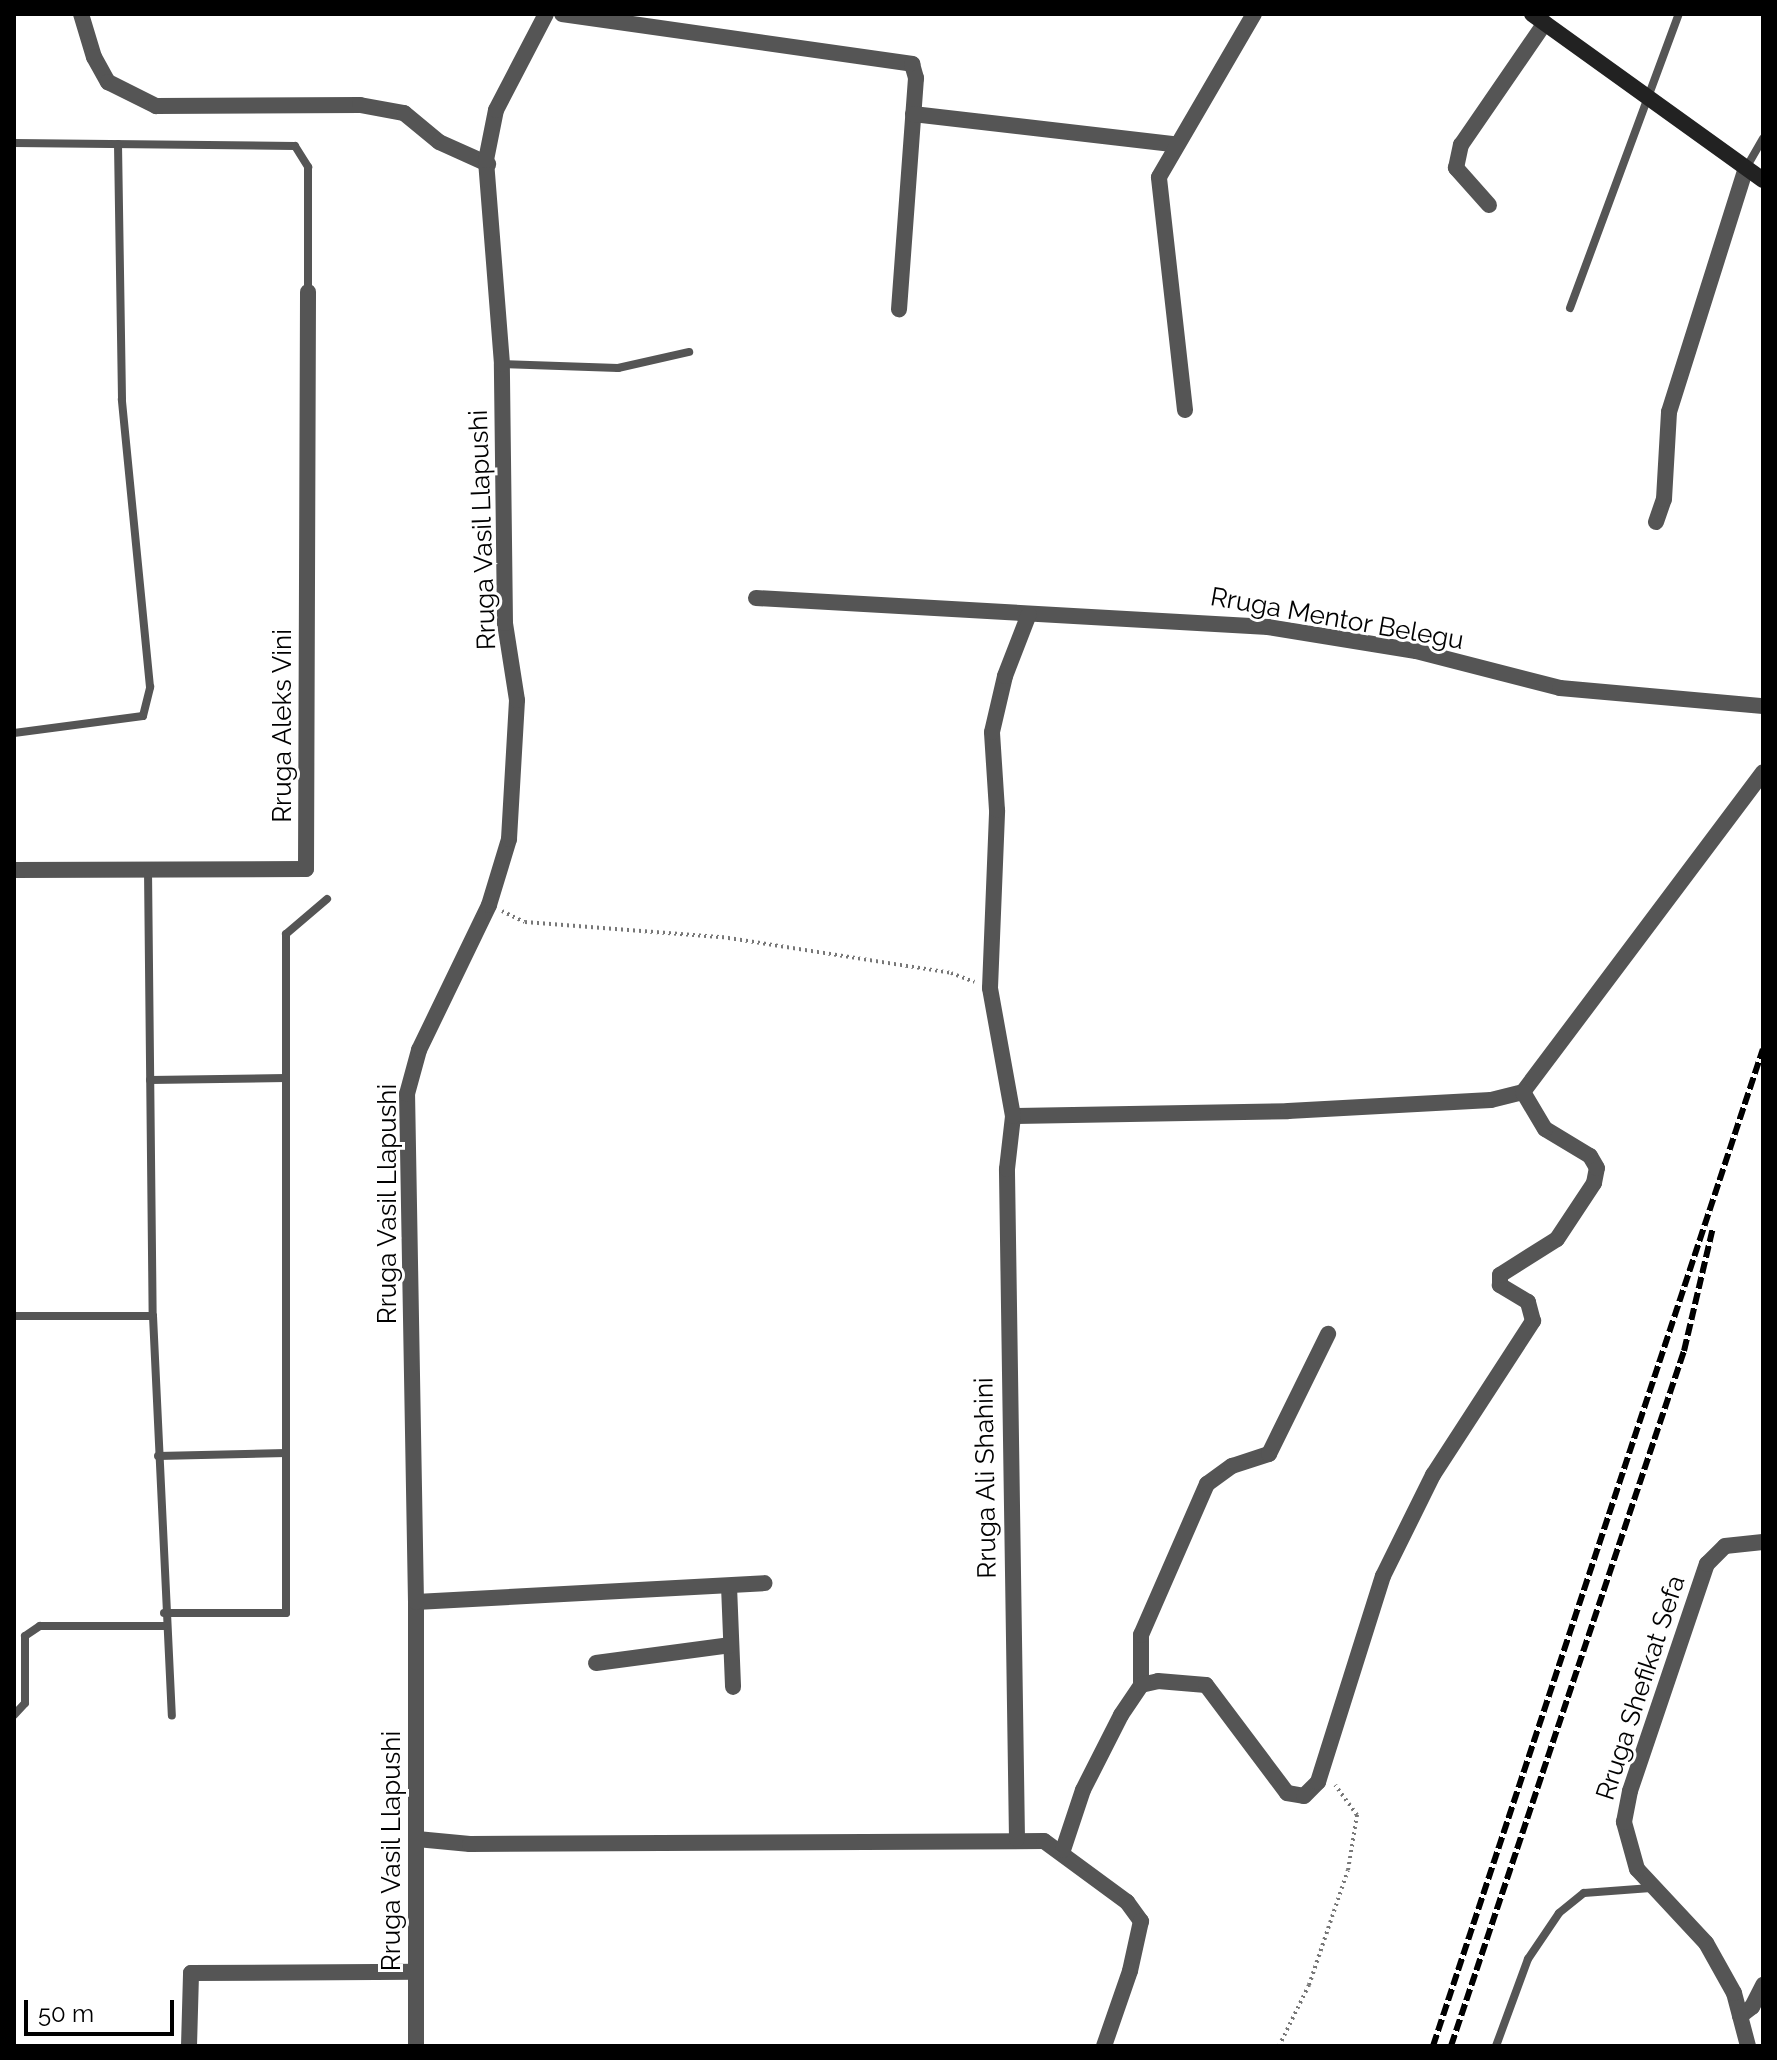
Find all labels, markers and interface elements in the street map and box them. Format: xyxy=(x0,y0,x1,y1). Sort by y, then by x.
street label: Rruga Vasil Llapushi xyxy=(463,409,503,651)
street label: Rruga Mentor Belegu xyxy=(1208,581,1466,657)
street label: Rruga Aleks Vini xyxy=(267,628,299,824)
street label: Rruga Vasil Llapushi xyxy=(372,1083,404,1325)
street label: Rruga Ali Shahini xyxy=(969,1377,1003,1579)
street label: Rruga Shefikat Sefa xyxy=(1590,1572,1692,1804)
street label: Rruga Vasil Llapushi xyxy=(376,1730,408,1972)
scale bar xyxy=(28,1984,178,2034)
text: 50 m xyxy=(38,1999,94,2028)

